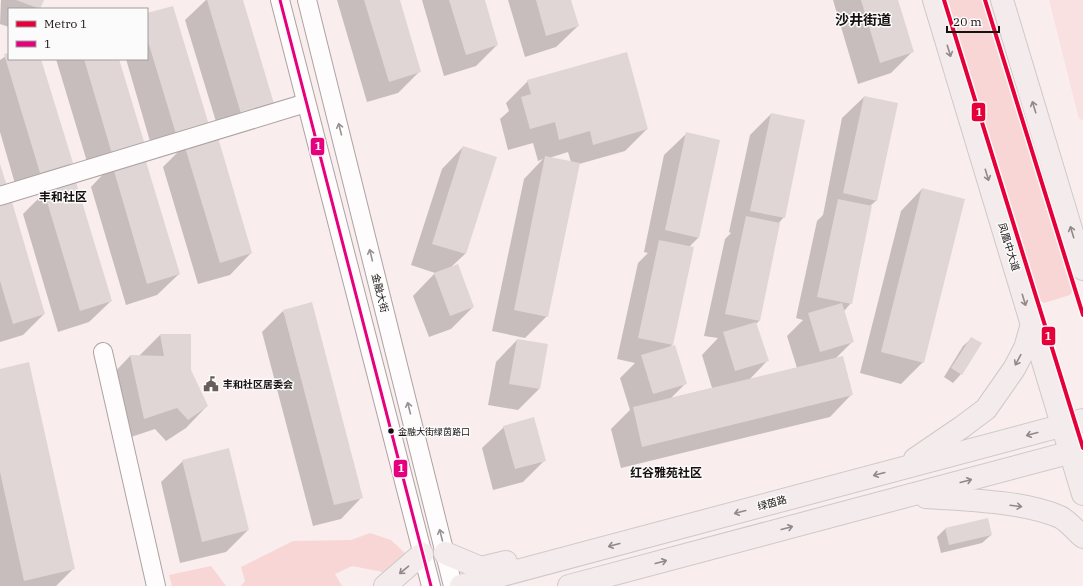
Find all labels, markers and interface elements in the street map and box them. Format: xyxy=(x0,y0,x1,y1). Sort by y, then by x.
legend xyxy=(8,8,148,60)
scale bar xyxy=(947,8,999,34)
district label: 沙井街道 xyxy=(835,11,891,29)
text: 20 m xyxy=(953,14,982,29)
text: Metro 1 xyxy=(44,16,87,31)
text: 1 xyxy=(44,36,51,51)
one-way arrow xyxy=(946,44,953,57)
one-way arrow xyxy=(1030,101,1037,114)
line badge: 1 xyxy=(971,102,986,122)
text: 1 xyxy=(976,105,983,119)
one-way arrow xyxy=(335,123,343,136)
line badge: 1 xyxy=(310,137,325,156)
text: 1 xyxy=(315,139,322,153)
one-way arrow xyxy=(984,169,991,182)
district label: 丰和社区 xyxy=(39,189,87,204)
street label: 凤凰中大道 xyxy=(995,221,1023,273)
one-way arrow xyxy=(1068,226,1075,239)
one-way arrow xyxy=(367,249,374,262)
street label: 金融大街 xyxy=(369,272,391,314)
one-way arrow xyxy=(1021,293,1028,306)
line badge: 1 xyxy=(1041,326,1056,346)
text: 1 xyxy=(1045,329,1052,343)
one-way arrow xyxy=(1014,354,1022,366)
public building icon: 丰和社区居委会 xyxy=(202,375,220,393)
place label: 丰和社区居委会 xyxy=(223,378,293,391)
one-way arrow xyxy=(405,402,413,415)
marker: 金融大街绿茵路口 xyxy=(386,426,396,436)
place label: 金融大街绿茵路口 xyxy=(398,426,470,437)
one-way arrow xyxy=(1026,430,1039,438)
line badge: 1 xyxy=(393,459,408,478)
text: 1 xyxy=(398,461,405,475)
district label: 红谷雅苑社区 xyxy=(630,465,702,480)
one-way arrow xyxy=(873,471,886,479)
one-way arrow xyxy=(960,476,973,484)
street label: 绿茵路 xyxy=(756,493,788,513)
one-way arrow xyxy=(1009,502,1022,510)
one-way arrow xyxy=(734,508,747,516)
one-way arrow xyxy=(780,524,793,531)
one-way arrow xyxy=(436,528,444,541)
one-way arrow xyxy=(608,542,621,549)
one-way arrow xyxy=(654,557,667,565)
one-way arrow xyxy=(398,565,409,574)

